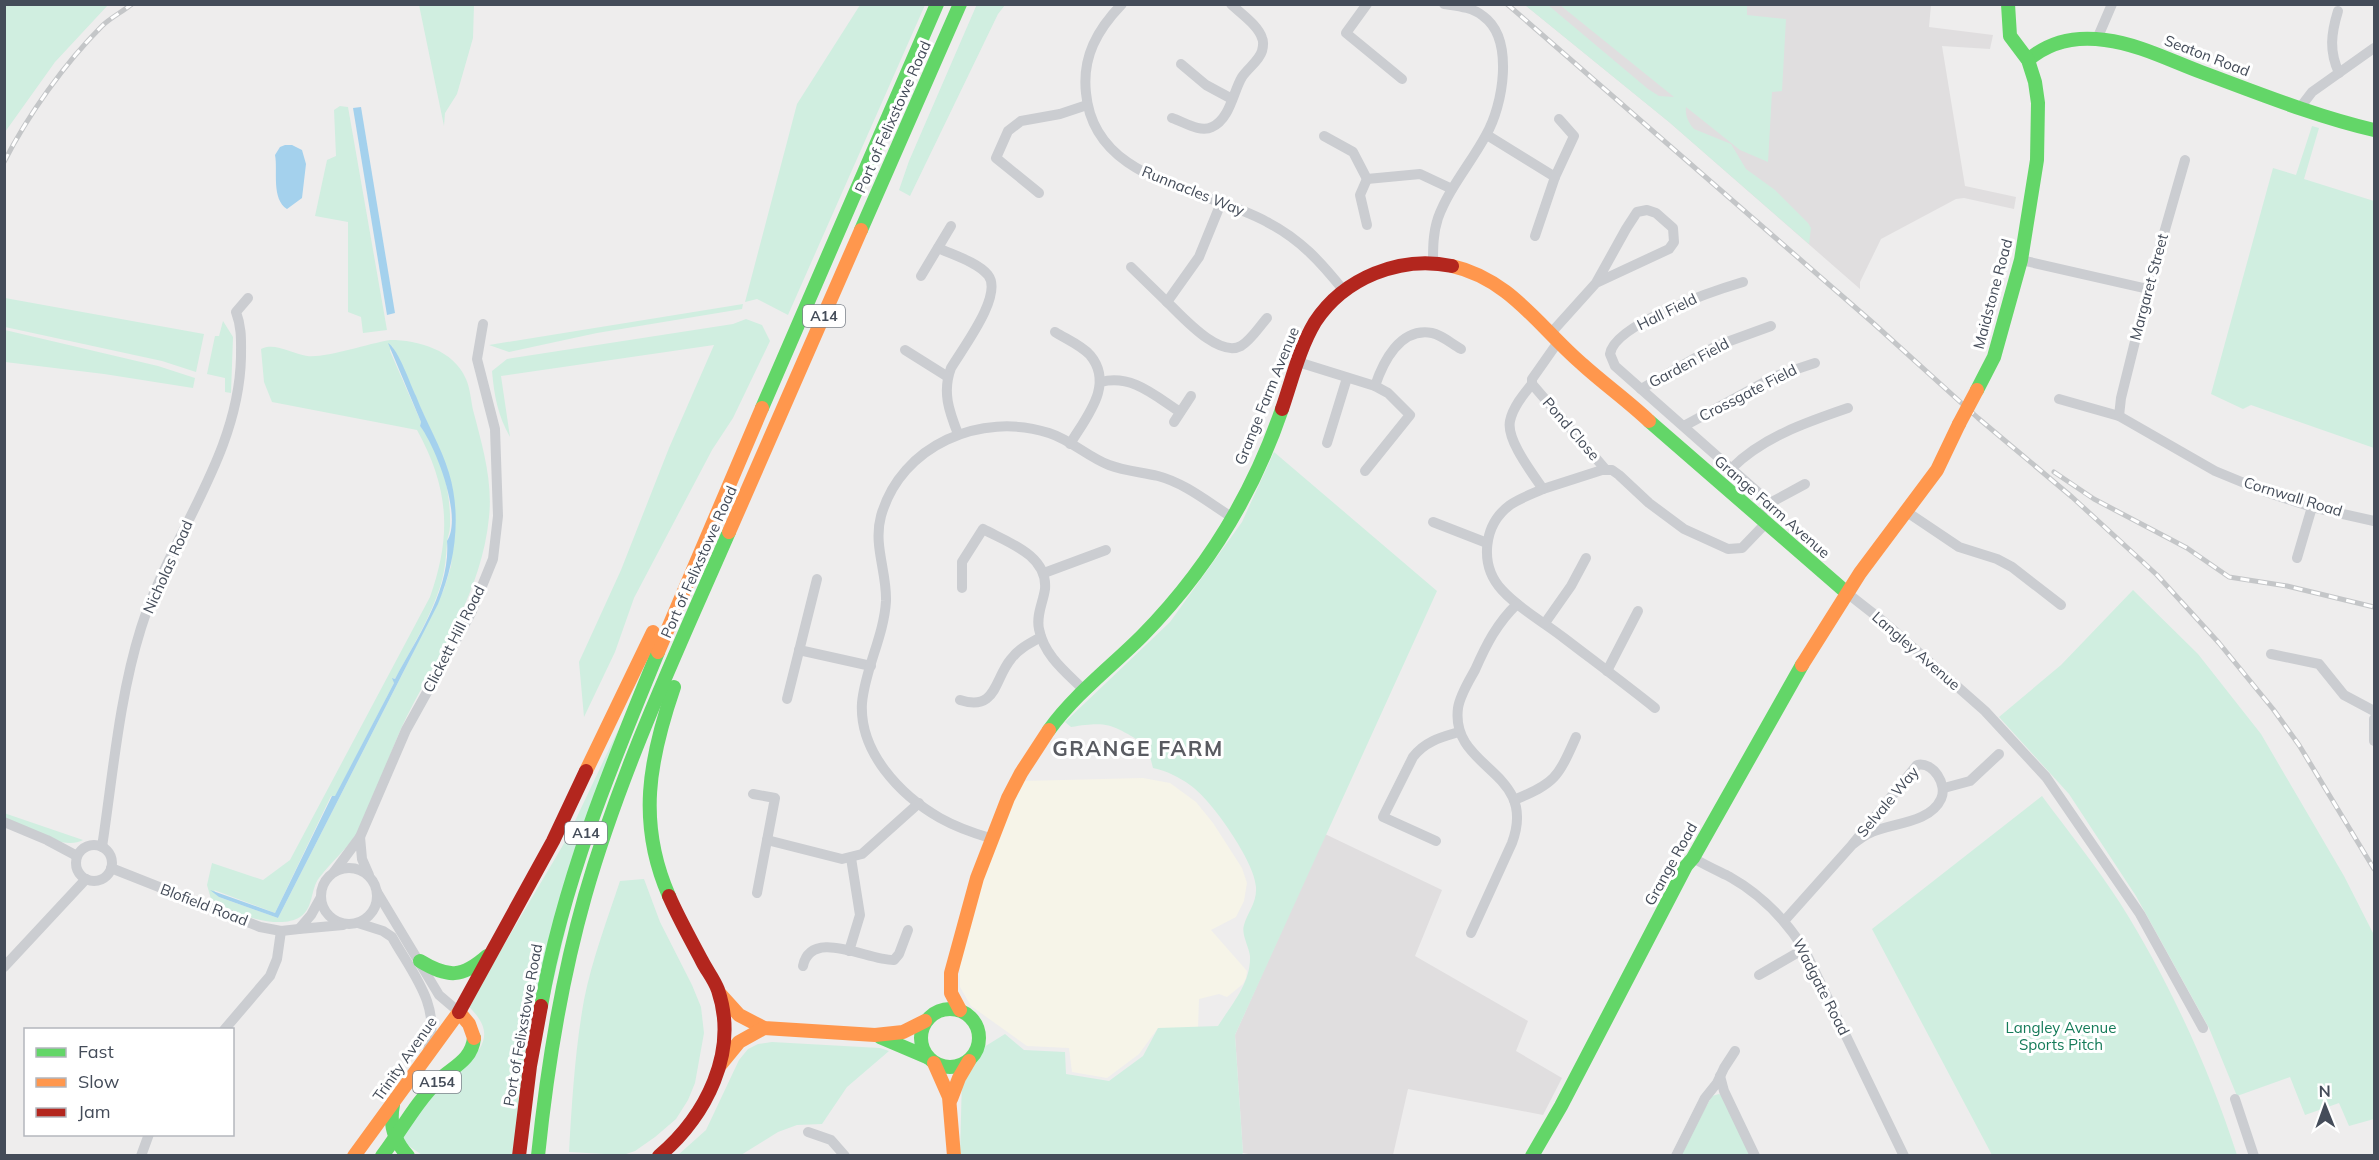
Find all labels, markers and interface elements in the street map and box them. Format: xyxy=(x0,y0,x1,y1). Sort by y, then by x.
street label: Seaton Road xyxy=(2162,31,2252,80)
street label: Port of Felixstowe Road xyxy=(850,38,935,196)
street label: Runnacles Way xyxy=(1139,161,1247,220)
street label: Margaret Street xyxy=(2125,232,2172,342)
street label: Maidstone Road xyxy=(1969,237,2016,351)
street label: Hall Field xyxy=(1634,289,1700,334)
road number: A14 xyxy=(803,305,845,327)
street label: Grange Farm Avenue xyxy=(1230,324,1303,468)
street label: Garden Field xyxy=(1645,334,1732,392)
street label: Crossgate Field xyxy=(1696,360,1800,425)
street label: Pond Close xyxy=(1539,393,1604,464)
street label: Grange Farm Avenue xyxy=(1711,451,1834,562)
street label: Cornwall Road xyxy=(2242,472,2345,521)
street label: Port of Felixstowe Road xyxy=(656,483,741,641)
street label: Nicholas Road xyxy=(138,517,197,616)
street label: Clickett Hill Road xyxy=(418,582,489,695)
street label: Langley Avenue xyxy=(1868,607,1964,694)
district label: GRANGE FARM xyxy=(1052,735,1224,761)
street label: Selvale Way xyxy=(1853,763,1923,841)
street label: Grange Road xyxy=(1640,819,1701,909)
road number: A14 xyxy=(565,822,607,844)
street label: Blofield Road xyxy=(158,879,251,930)
street label: Wadgate Road xyxy=(1789,935,1854,1038)
street label: Port of Felixstowe Road xyxy=(499,942,546,1108)
street label: Trinity Avenue xyxy=(368,1013,441,1105)
park label: Langley Avenue Sports Pitch xyxy=(2006,1018,2116,1054)
legend xyxy=(24,1028,234,1136)
text: Fast xyxy=(78,1040,114,1063)
text: Slow xyxy=(78,1070,120,1093)
road number: A154 xyxy=(413,1071,461,1093)
north arrow xyxy=(2295,1076,2355,1136)
text: N xyxy=(2319,1081,2331,1101)
text: Jam xyxy=(78,1100,111,1123)

